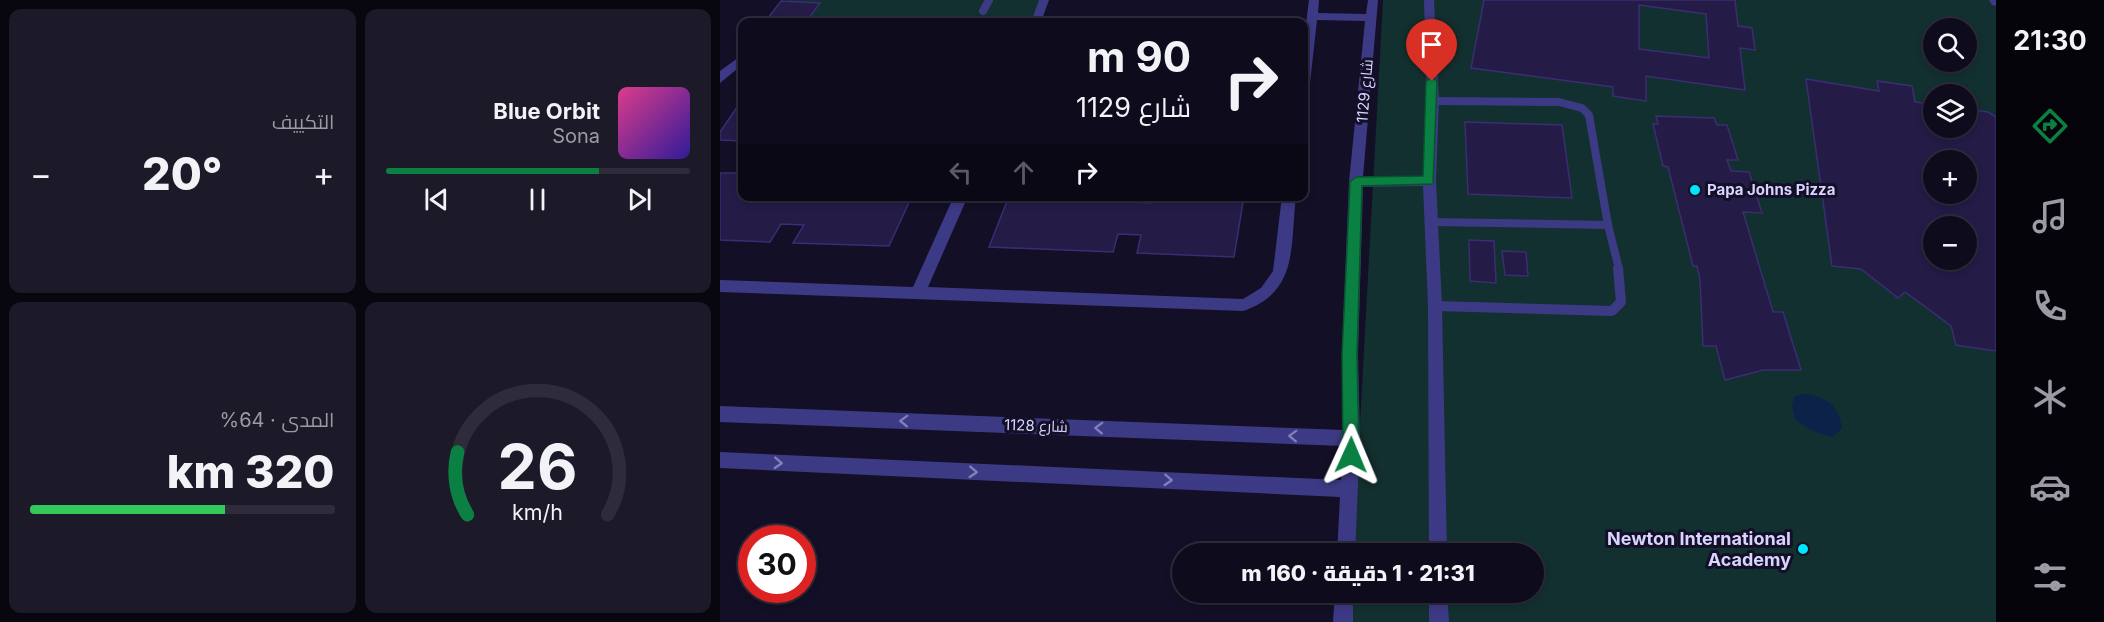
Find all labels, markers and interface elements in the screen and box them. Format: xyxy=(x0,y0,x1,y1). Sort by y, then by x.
map controls xyxy=(1923,18,1977,270)
button: search xyxy=(1923,18,1977,72)
pin xyxy=(1406,19,1457,81)
text: 21:30 xyxy=(2013,24,2087,57)
icon: arrive xyxy=(1415,28,1448,61)
text: 90 m xyxy=(1087,31,1191,82)
icon: right xyxy=(1212,42,1290,120)
street label: شارع 1129 xyxy=(1352,58,1379,124)
button: layers xyxy=(1923,84,1977,138)
text: شارع 1129 xyxy=(1076,91,1191,124)
text: Blue Orbit xyxy=(493,98,600,124)
icon: directions xyxy=(2029,105,2071,147)
text: التكييف xyxy=(272,110,335,134)
text: Sona xyxy=(552,124,600,148)
text: 20° xyxy=(142,146,223,201)
button: + xyxy=(1923,150,1977,204)
text: − xyxy=(30,154,52,194)
text: + xyxy=(313,154,334,194)
icon: left xyxy=(944,156,977,189)
icon: ahead xyxy=(1007,156,1040,189)
icon: right xyxy=(1070,156,1103,189)
place label: Papa Johns Pizza xyxy=(1707,180,1835,199)
icon: previous xyxy=(420,183,453,216)
icon: pause xyxy=(521,183,554,216)
icon: next xyxy=(623,183,656,216)
marker: Papa Johns Pizza xyxy=(1688,183,1702,197)
icon: music xyxy=(2029,195,2071,237)
button: − xyxy=(1923,216,1977,270)
icon: phone xyxy=(2029,285,2071,327)
icon: climate xyxy=(2029,376,2071,418)
text: المدى · 64% xyxy=(220,408,335,432)
one-way arrow xyxy=(899,414,908,427)
street label: شارع 1128 xyxy=(1004,415,1068,438)
one-way arrow xyxy=(1094,422,1103,435)
position arrow xyxy=(1319,423,1383,487)
text: 26 xyxy=(498,429,578,504)
one-way arrow xyxy=(1289,430,1298,442)
text: 320 km xyxy=(167,444,335,499)
one-way arrow xyxy=(774,457,783,470)
one-way arrow xyxy=(969,465,978,478)
icon: car xyxy=(2029,466,2071,508)
one-way arrow xyxy=(1164,474,1173,487)
text: km/h xyxy=(512,499,563,525)
speed limit sign: 30 xyxy=(738,525,816,603)
place label: Newton International Academy xyxy=(1607,528,1791,570)
marker: Newton International Academy xyxy=(1796,542,1810,556)
icon: filters xyxy=(2029,556,2071,598)
text: 21:31 · 1 دقيقة · 160 m xyxy=(1241,560,1475,586)

